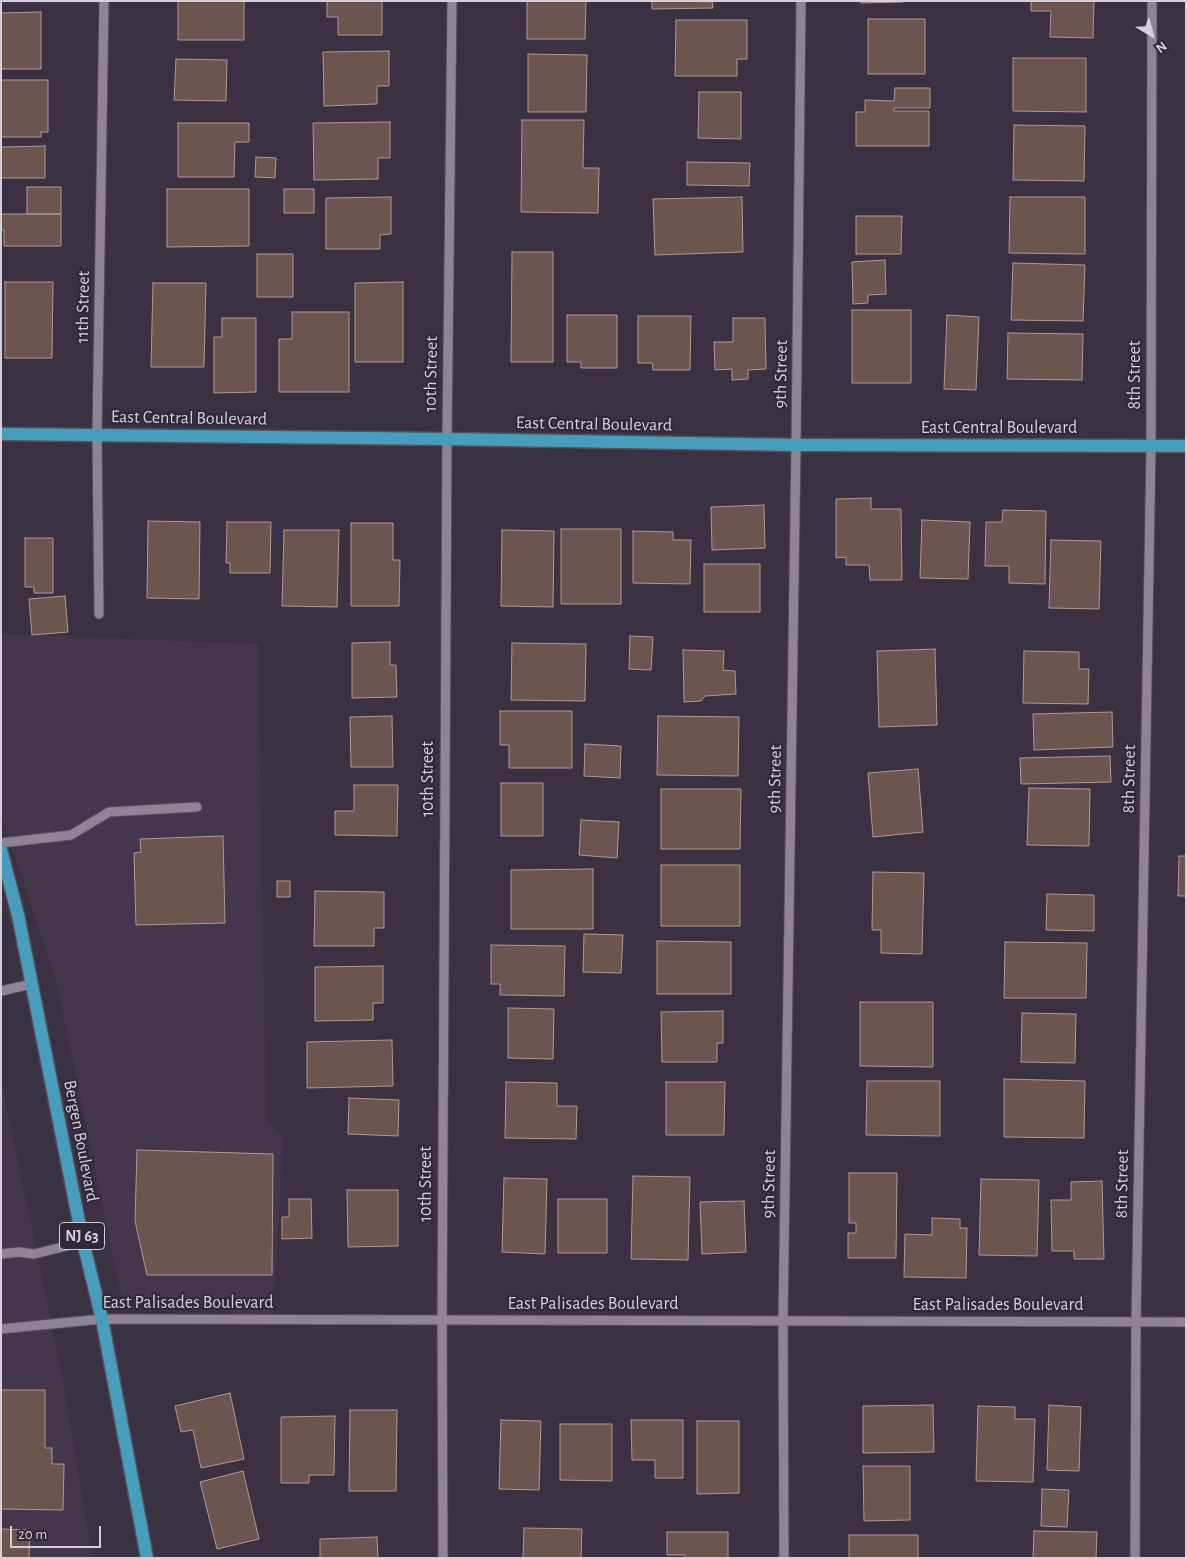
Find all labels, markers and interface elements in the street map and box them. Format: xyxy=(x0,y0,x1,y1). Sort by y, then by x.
north arrow xyxy=(1127,10,1177,60)
text: N xyxy=(1153,38,1169,55)
street label: 11th Street xyxy=(72,270,94,344)
street label: 10th Street xyxy=(420,336,442,412)
street label: 9th Street xyxy=(770,339,792,409)
street label: 8th Street xyxy=(1124,341,1146,409)
street label: East Central Boulevard xyxy=(111,406,267,430)
street label: East Central Boulevard xyxy=(516,412,672,436)
street label: East Central Boulevard xyxy=(921,417,1077,439)
street label: 10th Street xyxy=(417,741,439,817)
street label: 9th Street xyxy=(764,744,786,814)
street label: 8th Street xyxy=(1118,744,1140,814)
street label: Bergen Boulevard xyxy=(59,1078,103,1204)
street label: 10th Street xyxy=(415,1146,437,1222)
street label: 9th Street xyxy=(758,1149,780,1219)
street label: 8th Street xyxy=(1111,1149,1133,1219)
road number: NJ 63 xyxy=(59,1222,104,1250)
street label: East Palisades Boulevard xyxy=(102,1292,274,1314)
street label: East Palisades Boulevard xyxy=(507,1293,679,1315)
street label: East Palisades Boulevard xyxy=(912,1294,1084,1316)
scale bar xyxy=(12,1516,104,1548)
text: 20 m xyxy=(18,1527,47,1542)

